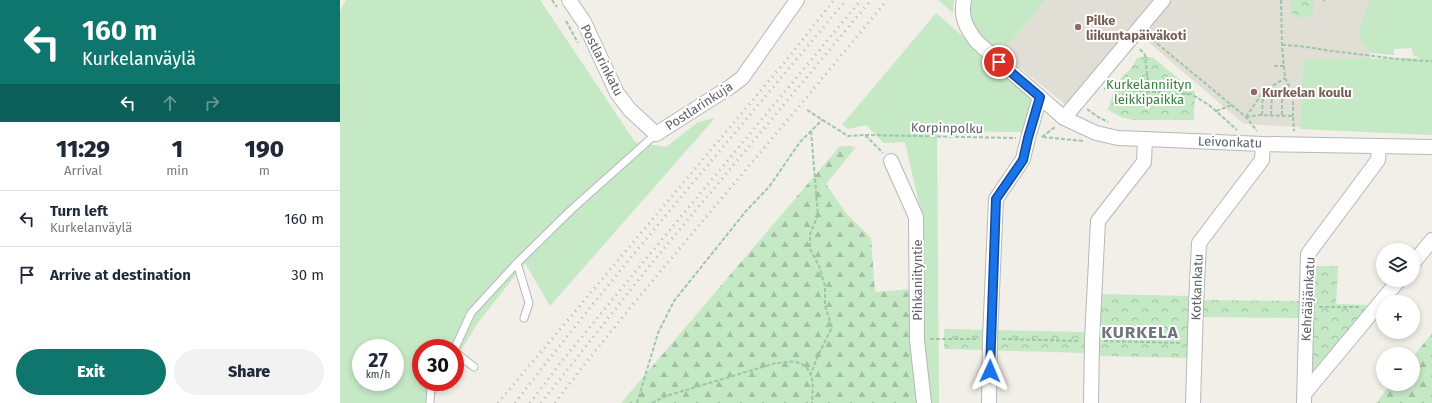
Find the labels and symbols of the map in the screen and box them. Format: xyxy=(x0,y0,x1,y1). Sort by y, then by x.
place label: Pilke liikuntapäiväkoti xyxy=(1086,13,1187,43)
street label: Postlarinkatu xyxy=(578,22,626,98)
marker: Pilke liikuntapäiväkoti xyxy=(1073,22,1083,32)
pin xyxy=(982,45,1016,79)
park label: Kurkelanniityn leikkipaikka xyxy=(1106,77,1192,107)
street label: Postlarinkuja xyxy=(662,79,736,133)
place label: Kurkelan koulu xyxy=(1262,85,1352,100)
marker: Kurkelan koulu xyxy=(1249,87,1259,97)
street label: Korpinpolku xyxy=(911,120,983,136)
street label: Leivonkatu xyxy=(1198,133,1262,151)
street label: Pihkaniityntie xyxy=(910,239,925,321)
street label: Kotkankatu xyxy=(1188,253,1206,321)
street label: Kehrääjänkatu xyxy=(1298,256,1318,342)
district label: KURKELA xyxy=(1101,322,1179,343)
speed limit sign: 30 xyxy=(412,339,464,391)
position arrow xyxy=(969,350,1011,392)

